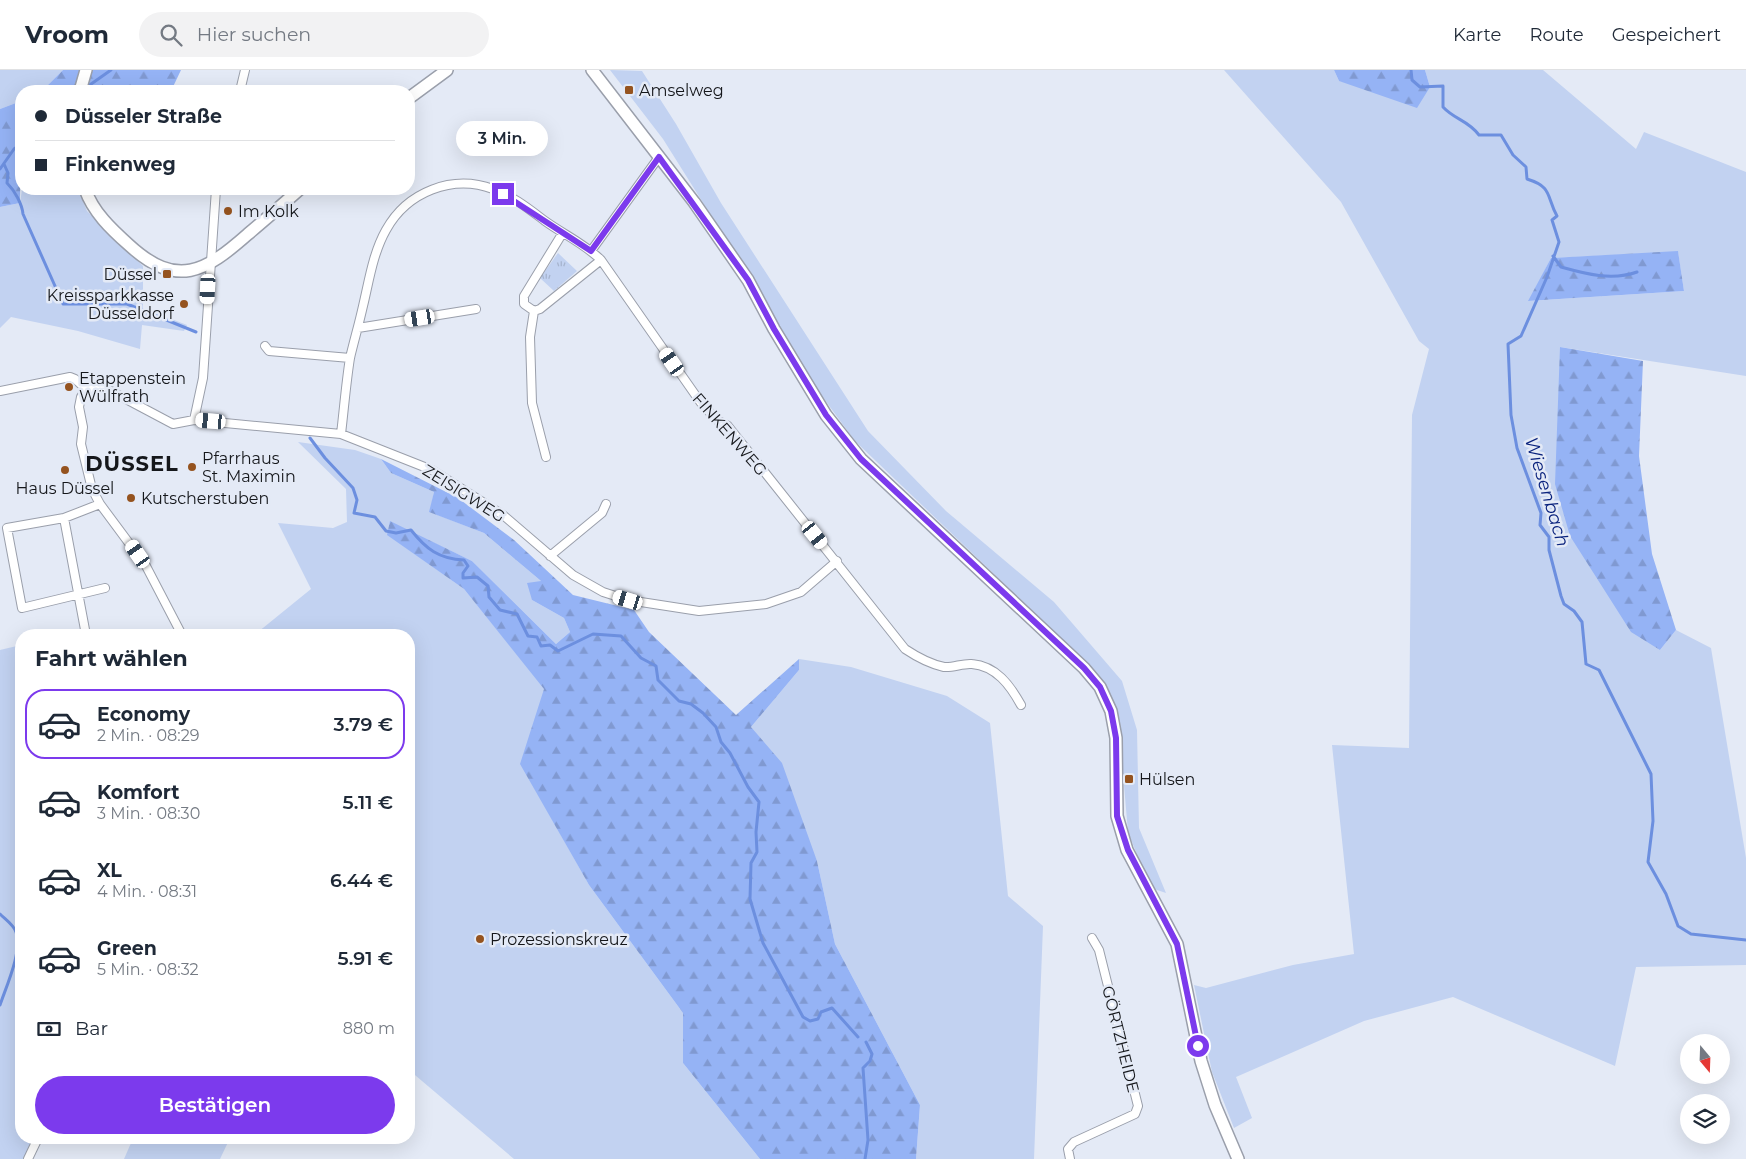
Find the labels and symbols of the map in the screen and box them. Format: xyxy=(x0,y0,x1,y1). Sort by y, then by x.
place label: Amselweg xyxy=(639,81,724,100)
marker: Amselweg xyxy=(623,84,635,96)
callout: 3 Min. xyxy=(457,122,549,156)
route end xyxy=(492,183,514,205)
place label: Im Kolk xyxy=(238,202,299,221)
marker: Im Kolk xyxy=(222,205,234,217)
place label: Düssel xyxy=(103,265,157,284)
marker: Düssel xyxy=(161,268,173,280)
car xyxy=(199,274,216,304)
place label: Kreissparkkasse Düsseldorf xyxy=(47,286,175,323)
marker: Kreissparkkasse Düsseldorf xyxy=(178,298,190,310)
car xyxy=(404,308,435,328)
car xyxy=(657,345,686,379)
place label: Etappenstein Wülfrath xyxy=(79,369,186,406)
marker: Etappenstein Wülfrath xyxy=(63,381,75,393)
street label: FINKENWEG xyxy=(689,389,771,480)
car xyxy=(195,412,226,430)
water label: Wiesenbach xyxy=(1520,435,1574,549)
place label: Pfarrhaus St. Maximin xyxy=(202,449,296,486)
district label: DÜSSEL xyxy=(85,450,179,476)
marker: Pfarrhaus St. Maximin xyxy=(186,461,198,473)
street label: ZEISIGWEG xyxy=(419,461,508,526)
marker: Haus Düssel xyxy=(59,464,71,476)
place label: Haus Düssel xyxy=(16,479,114,498)
place label: Kutscherstuben xyxy=(141,489,269,508)
marker: Kutscherstuben xyxy=(125,492,137,504)
car xyxy=(799,519,830,551)
car xyxy=(123,537,152,571)
car xyxy=(611,588,644,612)
place label: Hülsen xyxy=(1139,770,1195,789)
marker: Hülsen xyxy=(1123,773,1135,785)
place label: Prozessionskreuz xyxy=(490,930,628,949)
marker: Prozessionskreuz xyxy=(474,933,486,945)
street label: GÖRTZHEIDE xyxy=(1098,984,1144,1094)
north arrow xyxy=(1680,1034,1730,1084)
route start xyxy=(1187,1035,1209,1057)

